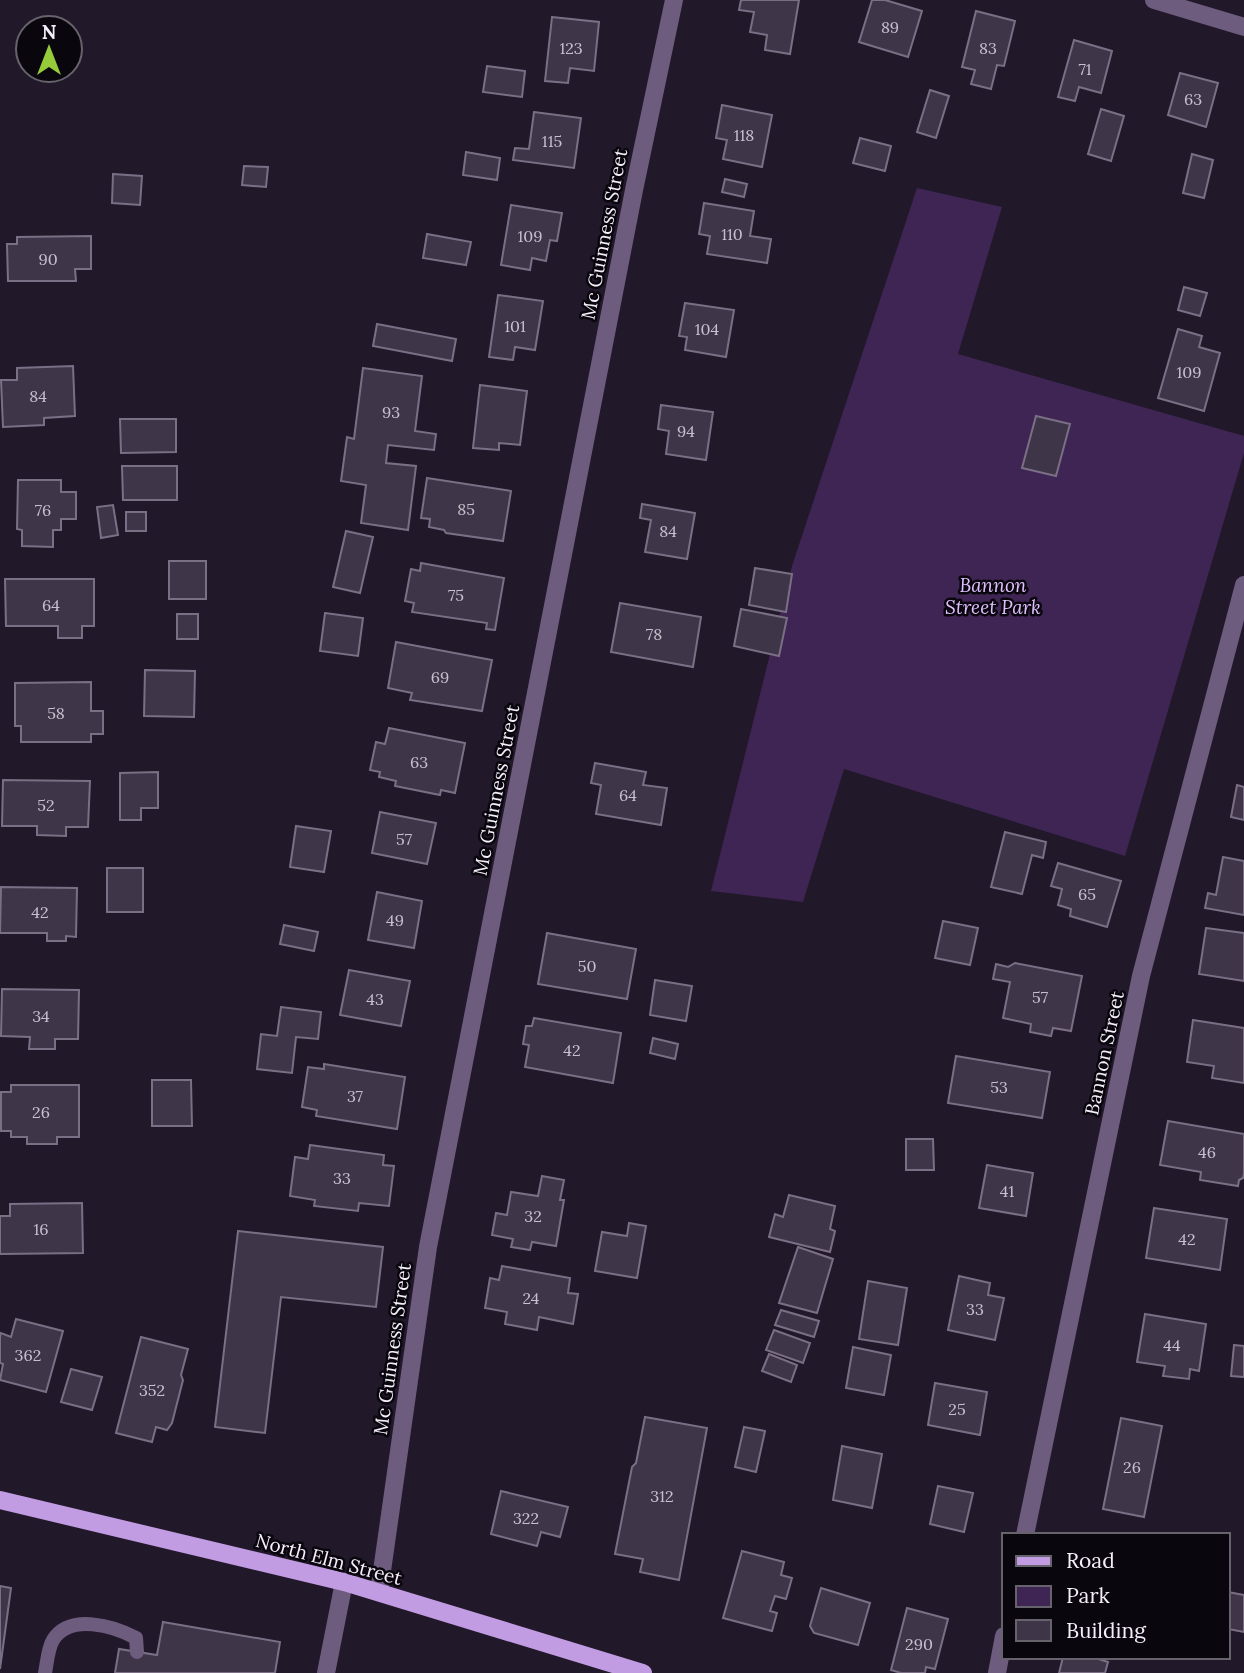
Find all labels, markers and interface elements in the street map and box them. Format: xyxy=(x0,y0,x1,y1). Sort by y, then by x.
north arrow xyxy=(14,14,84,84)
house number: 89 xyxy=(881,17,899,37)
text: N xyxy=(42,20,57,44)
house number: 123 xyxy=(559,38,583,58)
house number: 83 xyxy=(979,38,997,58)
house number: 71 xyxy=(1078,59,1092,79)
house number: 63 xyxy=(1184,89,1202,109)
house number: 118 xyxy=(734,125,754,145)
house number: 115 xyxy=(542,131,562,151)
street label: Mc Guinness Street xyxy=(576,146,632,321)
house number: 110 xyxy=(721,224,743,244)
house number: 109 xyxy=(517,226,543,246)
house number: 90 xyxy=(38,249,58,269)
house number: 101 xyxy=(504,316,526,336)
house number: 104 xyxy=(695,319,720,339)
house number: 109 xyxy=(1176,362,1202,382)
house number: 84 xyxy=(29,386,47,406)
house number: 93 xyxy=(382,402,400,422)
house number: 94 xyxy=(677,421,695,441)
house number: 85 xyxy=(457,499,475,519)
house number: 76 xyxy=(35,500,51,520)
house number: 84 xyxy=(659,521,677,541)
park label: Bannon Street Park xyxy=(945,573,1041,619)
house number: 75 xyxy=(448,585,464,605)
house number: 64 xyxy=(42,595,60,615)
house number: 78 xyxy=(646,624,662,644)
house number: 69 xyxy=(431,667,449,687)
street label: Mc Guinness Street xyxy=(468,702,524,877)
house number: 58 xyxy=(47,703,65,723)
house number: 63 xyxy=(410,752,428,772)
house number: 64 xyxy=(619,785,637,805)
house number: 52 xyxy=(37,795,55,815)
house number: 57 xyxy=(396,829,413,849)
house number: 65 xyxy=(1078,884,1096,904)
house number: 42 xyxy=(31,902,49,922)
house number: 49 xyxy=(386,910,404,930)
house number: 50 xyxy=(578,956,596,976)
house number: 57 xyxy=(1032,987,1049,1007)
street label: Bannon Street xyxy=(1079,988,1129,1117)
house number: 43 xyxy=(366,989,384,1009)
house number: 34 xyxy=(32,1006,50,1026)
house number: 42 xyxy=(563,1040,581,1060)
house number: 53 xyxy=(990,1077,1008,1097)
house number: 37 xyxy=(347,1086,364,1106)
house number: 26 xyxy=(32,1102,50,1122)
house number: 46 xyxy=(1198,1142,1216,1162)
house number: 33 xyxy=(333,1168,351,1188)
house number: 41 xyxy=(1000,1181,1014,1201)
house number: 32 xyxy=(524,1206,542,1226)
house number: 16 xyxy=(33,1219,49,1239)
house number: 42 xyxy=(1178,1229,1196,1249)
street label: Mc Guinness Street xyxy=(368,1261,416,1437)
house number: 24 xyxy=(523,1288,540,1308)
house number: 33 xyxy=(966,1299,984,1319)
house number: 44 xyxy=(1163,1335,1181,1355)
house number: 362 xyxy=(15,1345,41,1365)
house number: 352 xyxy=(139,1380,165,1400)
house number: 25 xyxy=(948,1399,966,1419)
house number: 26 xyxy=(1123,1457,1141,1477)
house number: 312 xyxy=(650,1486,674,1506)
house number: 322 xyxy=(513,1508,539,1528)
street label: North Elm Street xyxy=(253,1528,405,1590)
legend xyxy=(1002,1533,1230,1659)
text: Road xyxy=(1066,1547,1115,1574)
text: Park xyxy=(1066,1582,1110,1609)
text: Building xyxy=(1066,1617,1146,1644)
house number: 290 xyxy=(905,1634,933,1654)

